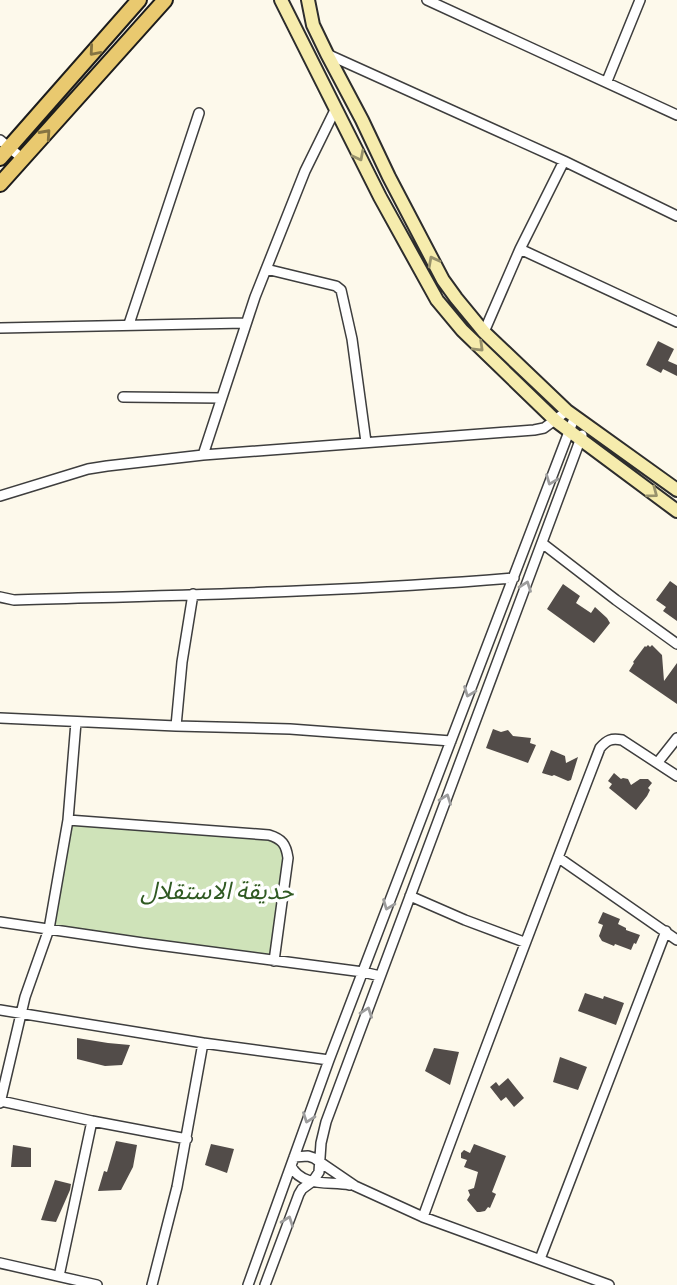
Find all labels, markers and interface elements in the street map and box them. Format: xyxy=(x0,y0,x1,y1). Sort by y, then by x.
one-way arrow xyxy=(90,43,102,56)
one-way arrow xyxy=(37,129,50,142)
one-way arrow xyxy=(350,149,364,161)
one-way arrow xyxy=(428,256,441,268)
one-way arrow xyxy=(471,339,484,352)
one-way arrow xyxy=(545,473,559,486)
one-way arrow xyxy=(645,485,658,497)
one-way arrow xyxy=(517,580,531,592)
one-way arrow xyxy=(464,686,478,698)
one-way arrow xyxy=(438,793,452,805)
park label: حديقة الاستقلال xyxy=(140,876,295,905)
one-way arrow xyxy=(383,898,397,910)
one-way arrow xyxy=(358,1007,372,1019)
one-way arrow xyxy=(303,1111,317,1123)
one-way arrow xyxy=(280,1215,294,1227)

